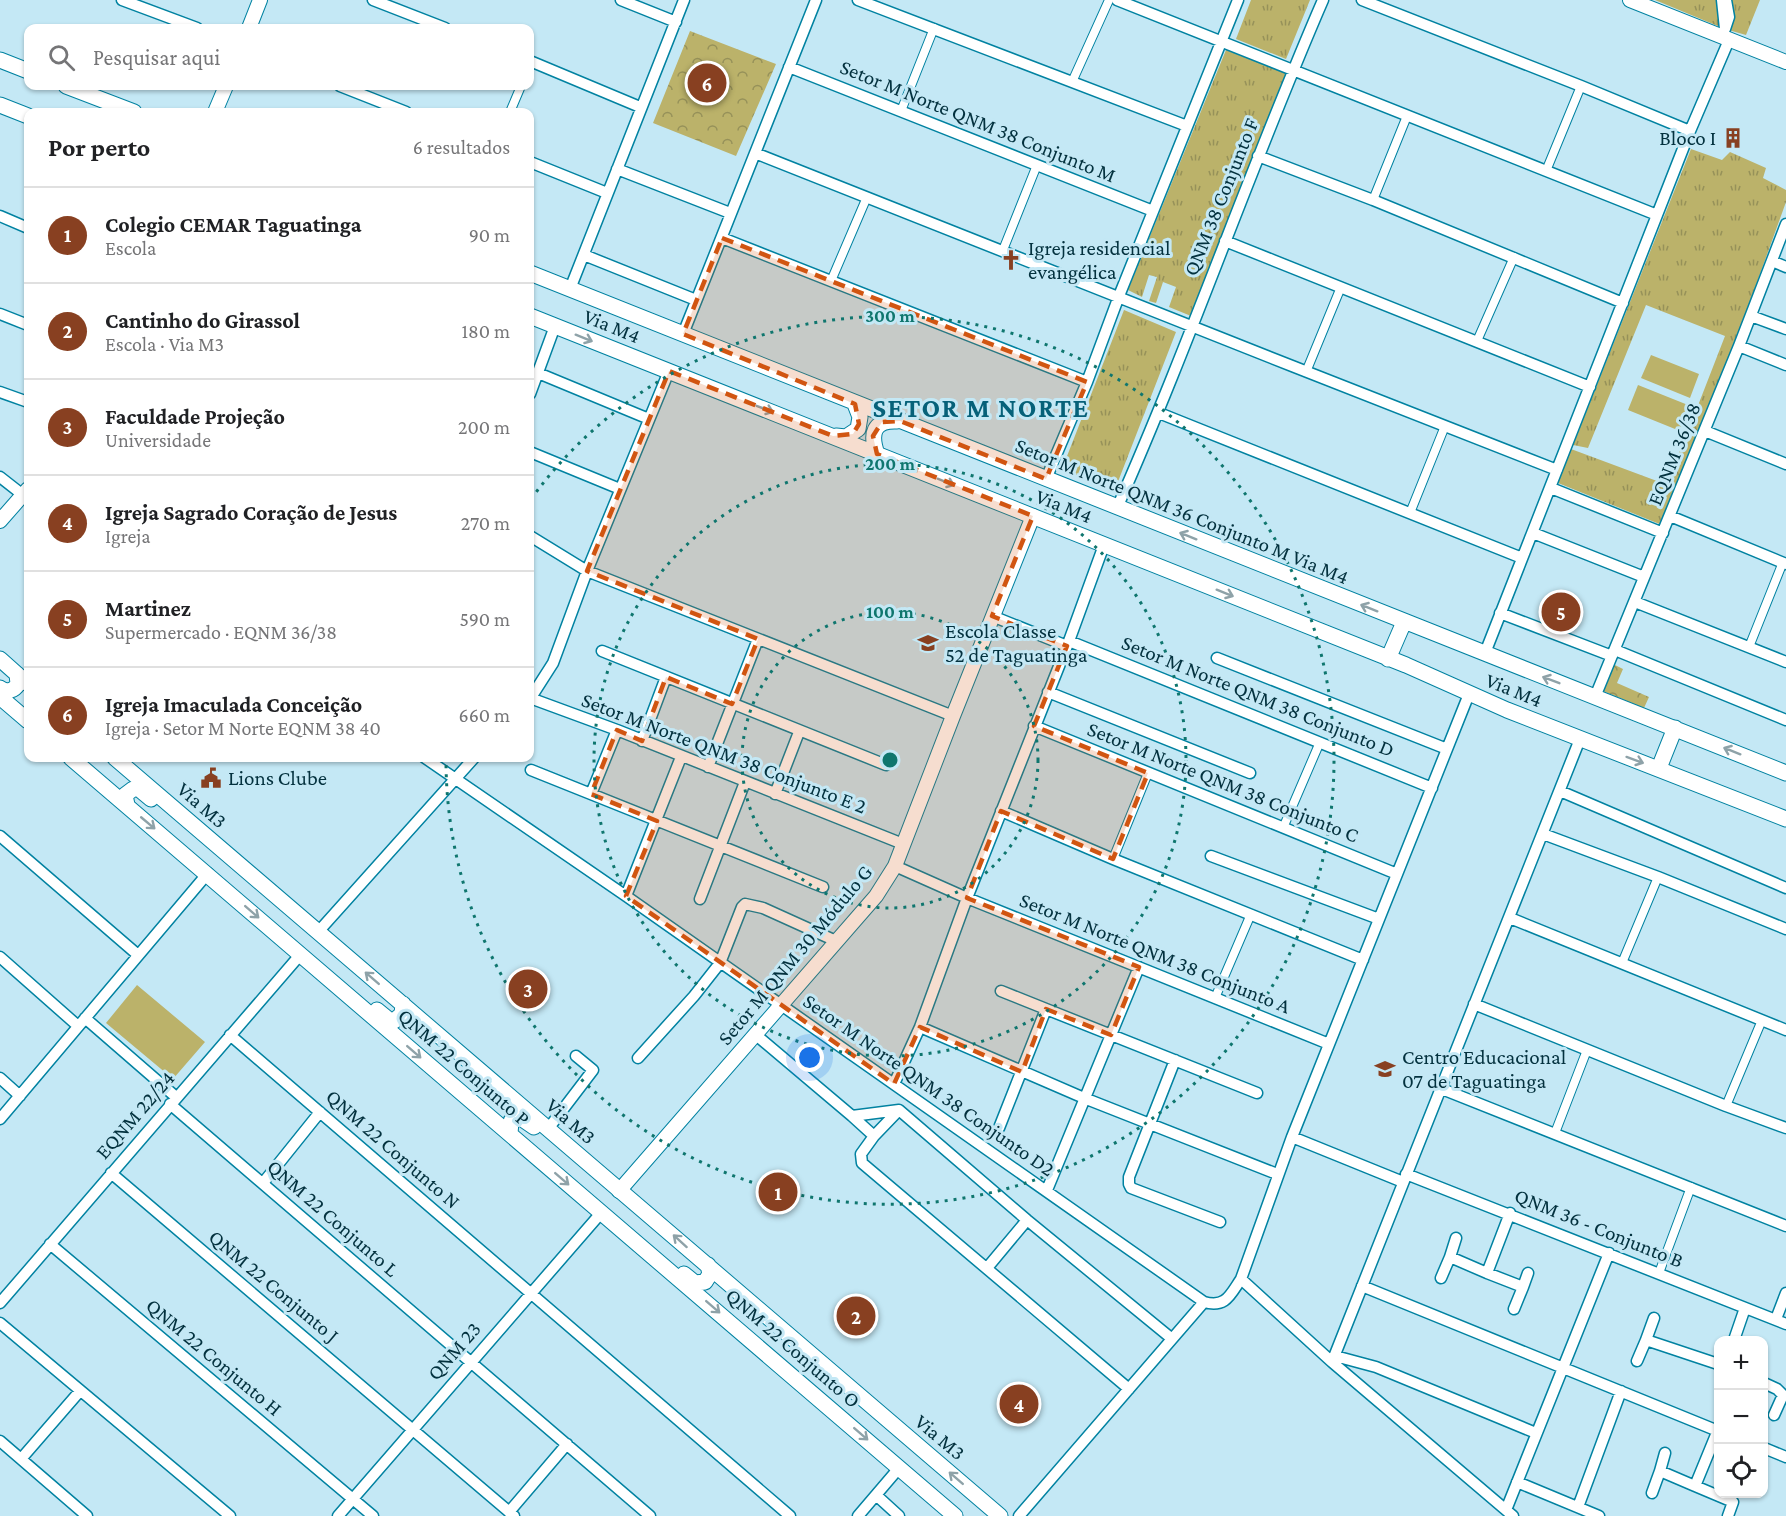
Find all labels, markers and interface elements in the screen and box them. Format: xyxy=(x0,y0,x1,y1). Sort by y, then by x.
search box xyxy=(24,24,534,90)
icon: search xyxy=(45,41,78,74)
text: Pesquisar aqui xyxy=(93,45,220,70)
street label: Setor M Norte QNM 38 Conjunto M xyxy=(837,55,1119,187)
pin: 6 xyxy=(688,60,726,106)
street label: QNM 38 Conjunto F xyxy=(1178,114,1264,279)
place label: Bloco I xyxy=(1659,126,1716,150)
building icon: Bloco I xyxy=(1721,126,1745,150)
text: Por perto xyxy=(48,133,150,162)
text: 6 resultados xyxy=(413,136,510,158)
text: Colegio CEMAR Taguatinga xyxy=(105,212,361,237)
text: 1 xyxy=(64,224,71,246)
text: 90 m xyxy=(469,224,510,246)
place label: Igreja residencial evangélica xyxy=(1028,236,1171,284)
text: Escola xyxy=(105,237,156,259)
church icon: Igreja residencial evangélica xyxy=(999,248,1023,272)
street label: Via M4 xyxy=(580,304,644,348)
text: 300 m xyxy=(865,306,915,326)
text: Cantinho do Girassol xyxy=(105,308,300,333)
text: 2 xyxy=(62,320,73,342)
text: 180 m xyxy=(461,320,510,342)
text: Escola · Via M3 xyxy=(105,333,224,355)
one-way arrow xyxy=(574,333,593,344)
district label: SETOR M NORTE xyxy=(873,393,1089,423)
street label: EQNM 36/38 xyxy=(1642,399,1706,509)
text: Faculdade Projeção xyxy=(105,404,285,429)
one-way arrow xyxy=(755,405,774,416)
text: 3 xyxy=(63,416,72,438)
text: 200 m xyxy=(458,416,510,438)
text: Universidade xyxy=(105,429,211,451)
street label: Setor M Norte QNM 36 Conjunto M Via M4 xyxy=(1012,433,1352,589)
text: 200 m xyxy=(865,454,916,474)
one-way arrow xyxy=(937,477,955,488)
street label: Via M4 xyxy=(1032,484,1096,528)
text: Igreja Sagrado Coração de Jesus xyxy=(105,500,397,525)
text: 4 xyxy=(62,512,73,534)
text: 270 m xyxy=(461,512,510,534)
text: Igreja xyxy=(105,525,150,547)
one-way arrow xyxy=(1179,530,1198,541)
one-way arrow xyxy=(1215,588,1234,599)
pin: 5 xyxy=(1542,590,1580,634)
text: Martinez xyxy=(105,596,191,621)
text: 100 m xyxy=(866,602,914,622)
one-way arrow xyxy=(1360,602,1379,613)
text: 5 xyxy=(63,608,72,630)
text: 590 m xyxy=(460,608,510,630)
place label: Escola Classe 52 de Taguatinga xyxy=(945,619,1088,667)
text: Supermercado · EQNM 36/38 xyxy=(105,621,337,643)
street label: Setor M Norte QNM 38 Conjunto D xyxy=(1118,630,1398,762)
school or university icon: Escola Classe 52 de Taguatinga xyxy=(916,631,940,655)
street label: Via M4 xyxy=(1482,668,1546,712)
one-way arrow xyxy=(1542,673,1560,684)
street label: Setor M Norte QNM 38 Conjunto E 2 xyxy=(578,687,870,819)
text: Igreja Imaculada Conceição xyxy=(105,692,362,717)
text: 6 xyxy=(62,704,73,726)
text: 660 m xyxy=(459,704,510,726)
text: Igreja · Setor M Norte EQNM 38 40 xyxy=(105,717,381,739)
street label: Setor M Norte QNM 38 Conjunto C xyxy=(1084,717,1362,847)
one-way arrow xyxy=(1723,745,1742,756)
centre of rings xyxy=(880,750,900,770)
one-way arrow xyxy=(1625,755,1644,766)
public building icon: Lions Clube xyxy=(199,766,223,790)
place label: Lions Clube xyxy=(228,766,327,790)
street label: Via M3 xyxy=(172,777,232,833)
one-way arrow xyxy=(140,816,156,829)
street label: Setor M QNM 30 Módulo G xyxy=(713,860,877,1050)
street label: Setor M Norte QNM 38 Conjunto A xyxy=(1016,888,1294,1018)
one-way arrow xyxy=(244,905,259,919)
pin: 3 xyxy=(508,966,548,1012)
one-way arrow xyxy=(365,972,381,986)
street label: Setor M Norte QNM 38 Conjunto D2 xyxy=(799,989,1059,1181)
street label: QNM 22 Conjunto P xyxy=(393,1003,535,1131)
your location xyxy=(795,1043,824,1072)
one-way arrow xyxy=(406,1045,421,1059)
place label: Centro Educacional 07 de Taguatinga xyxy=(1402,1045,1566,1093)
school or university icon: Centro Educacional 07 de Taguatinga xyxy=(1373,1057,1397,1081)
street label: EQNM 22/24 xyxy=(90,1066,180,1164)
street label: QNM 22 Conjunto N xyxy=(321,1084,465,1214)
street label: Via M3 xyxy=(541,1093,601,1149)
street label: QNM 22 Conjunto L xyxy=(262,1154,404,1282)
pin: 1 xyxy=(758,1170,798,1214)
one-way arrow xyxy=(554,1172,569,1186)
street label: QNM 36 - Conjunto B xyxy=(1511,1183,1687,1273)
street label: QNM 22 Conjunto J xyxy=(204,1225,344,1347)
one-way arrow xyxy=(673,1234,688,1248)
street label: QNM 22 Conjunto O xyxy=(721,1283,865,1413)
street label: QNM 22 Conjunto H xyxy=(141,1293,287,1421)
pin: 2 xyxy=(836,1294,876,1338)
one-way arrow xyxy=(705,1300,720,1314)
street label: QNM 23 xyxy=(422,1317,486,1385)
map controls xyxy=(1714,1336,1768,1498)
button: + xyxy=(1714,1336,1768,1390)
pin: 4 xyxy=(1000,1382,1038,1426)
button: − xyxy=(1714,1390,1768,1444)
street label: Via M3 xyxy=(910,1409,970,1465)
one-way arrow xyxy=(853,1427,868,1441)
button: locate xyxy=(1714,1444,1768,1498)
one-way arrow xyxy=(949,1471,964,1485)

